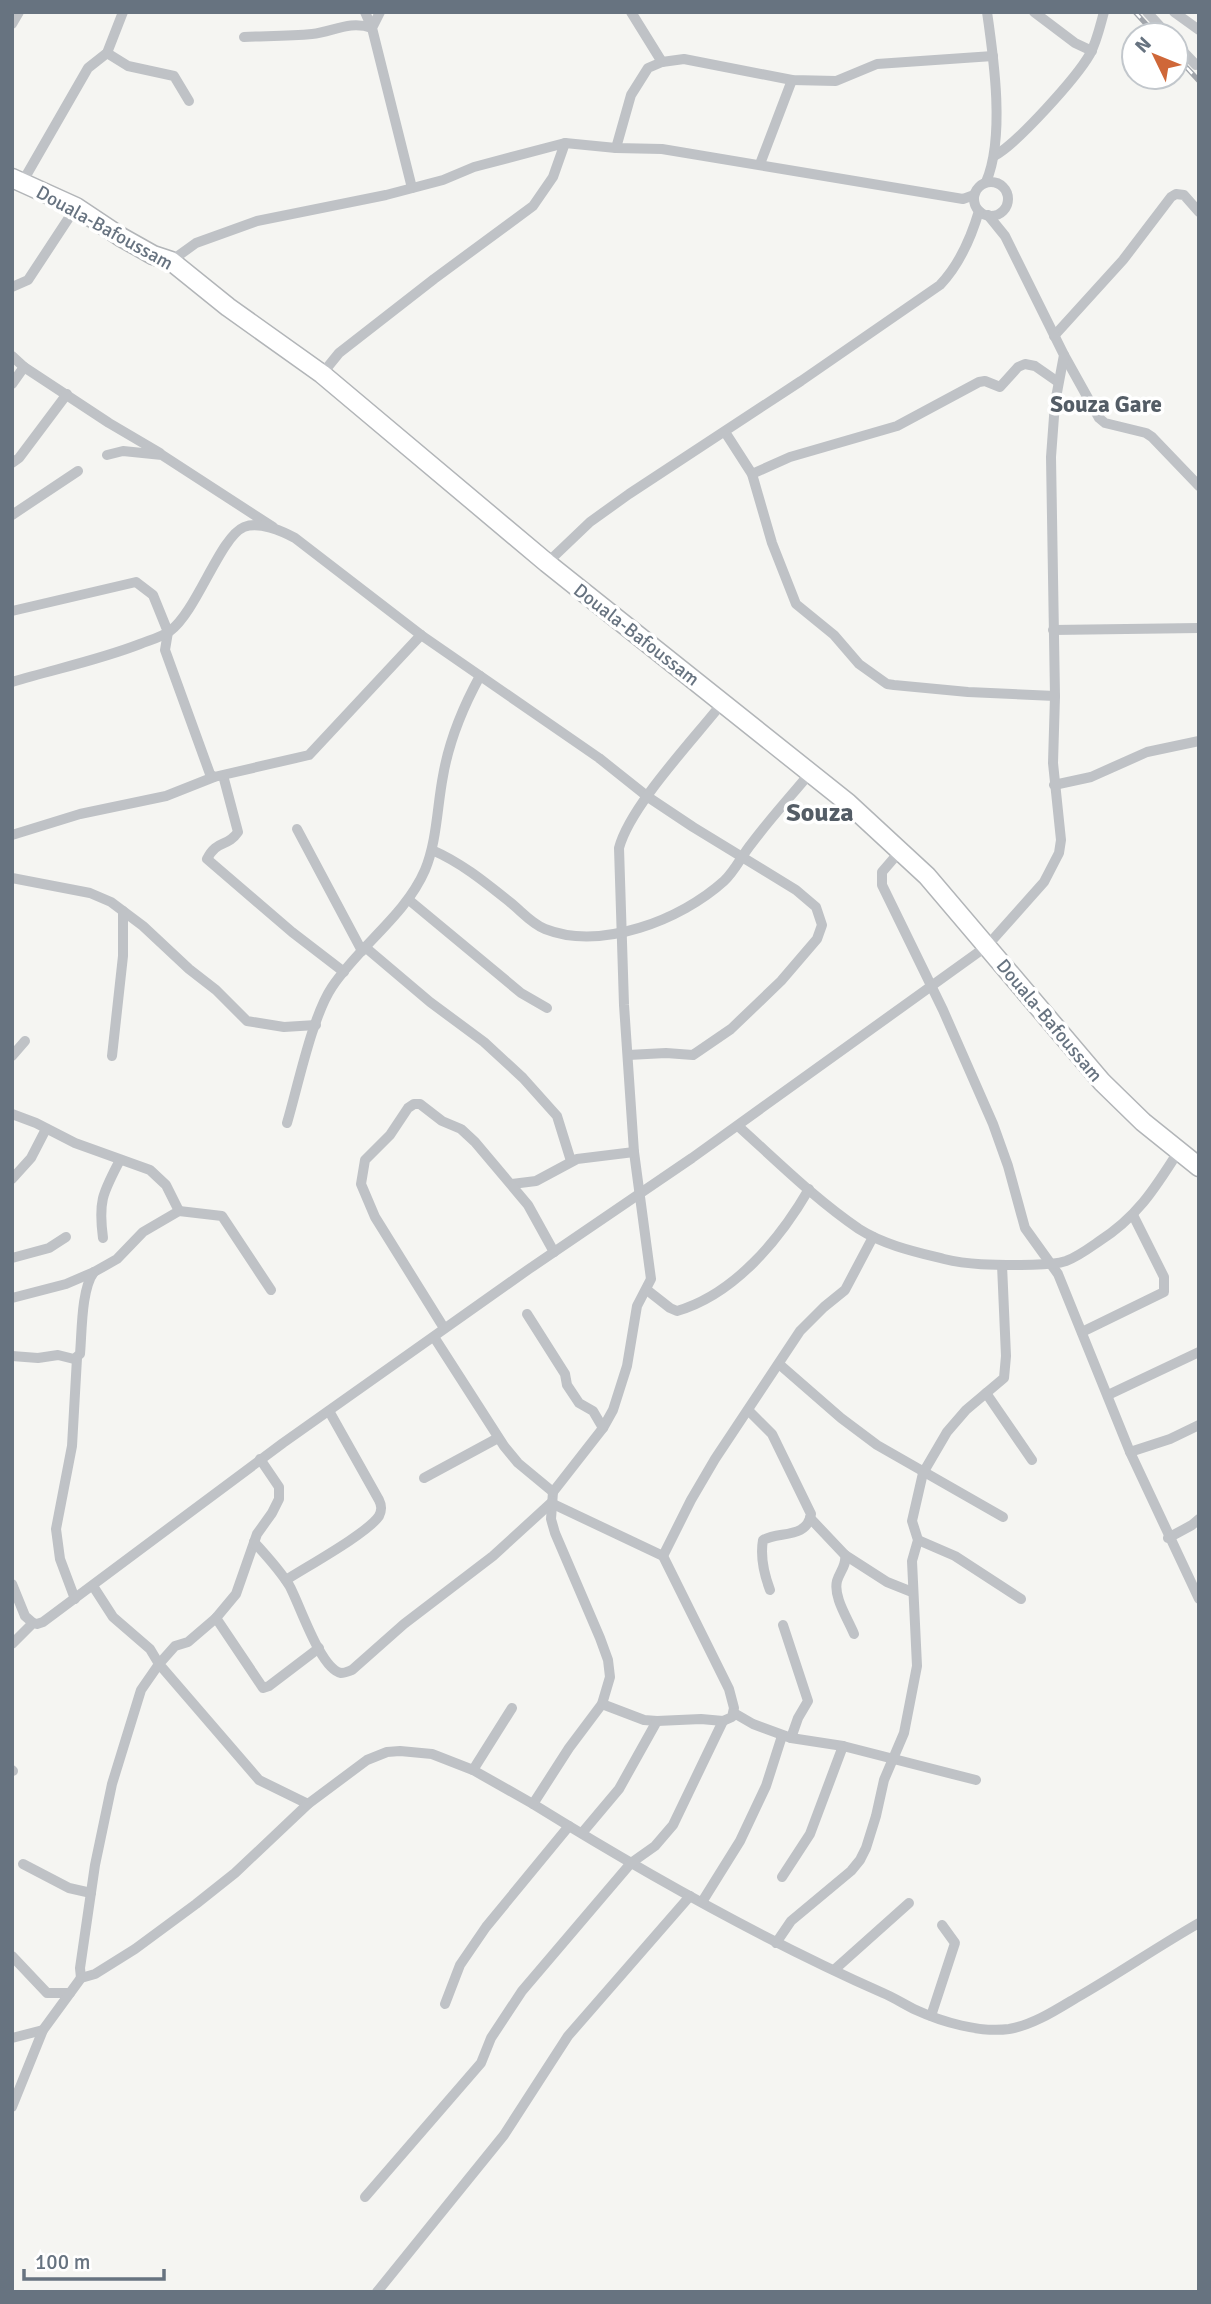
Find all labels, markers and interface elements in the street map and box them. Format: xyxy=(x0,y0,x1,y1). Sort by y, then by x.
north arrow xyxy=(1120,21,1190,91)
text: N xyxy=(1130,32,1157,58)
street label: Douala-Bafoussam xyxy=(32,180,177,275)
district label: Souza Gare xyxy=(1050,390,1162,419)
street label: Douala-Bafoussam xyxy=(569,578,704,691)
district label: Souza xyxy=(786,797,854,829)
street label: Douala-Bafoussam xyxy=(991,954,1108,1087)
scale bar xyxy=(24,2238,164,2282)
text: 100 m xyxy=(35,2249,90,2275)

